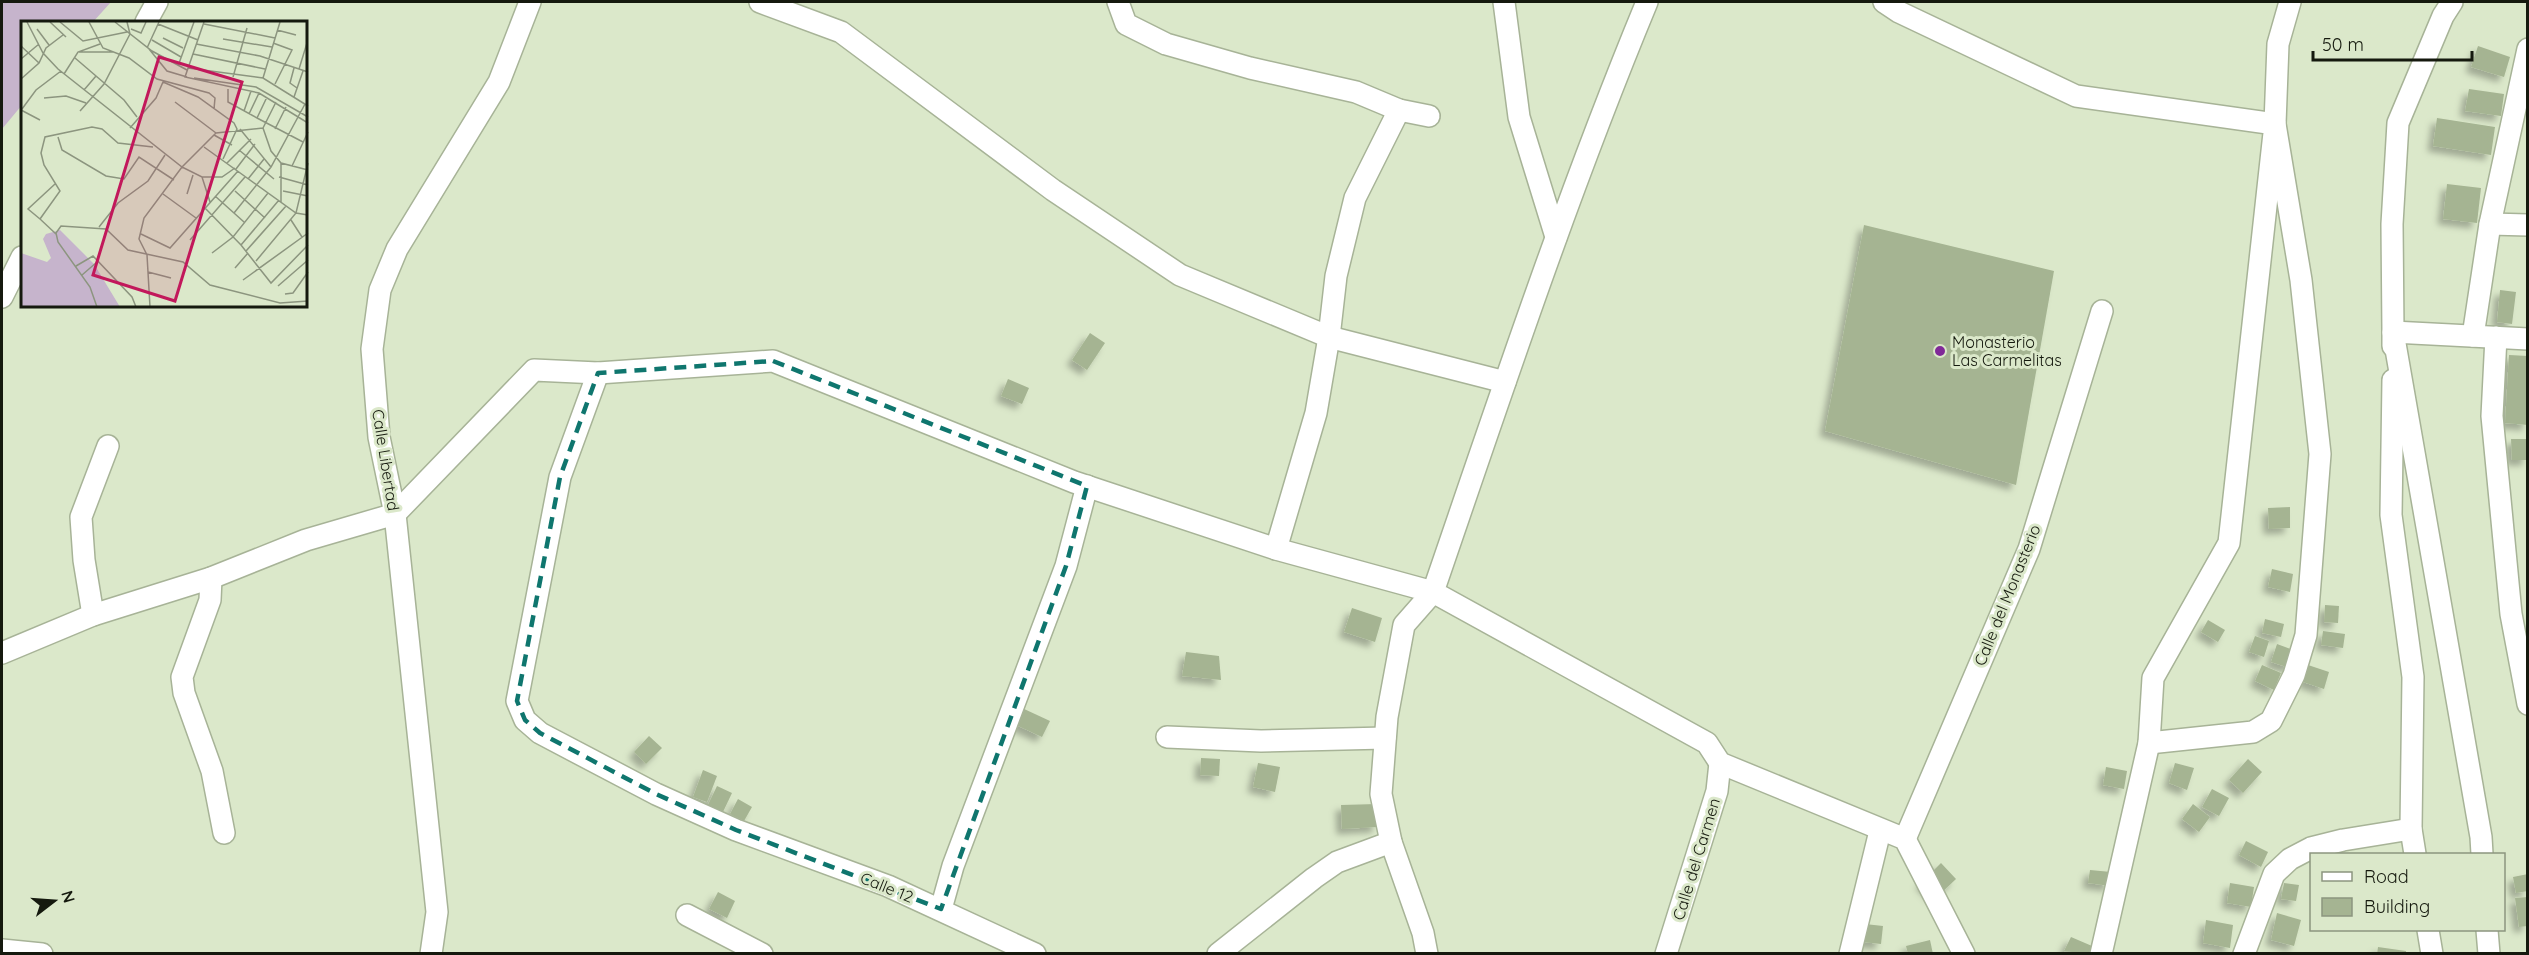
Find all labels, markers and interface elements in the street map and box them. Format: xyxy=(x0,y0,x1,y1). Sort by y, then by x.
inset map xyxy=(21,21,308,308)
scale bar xyxy=(2313,24,2472,62)
text: 50 m xyxy=(2322,33,2364,56)
place label: Monasterio Las Carmelitas xyxy=(1952,332,2062,370)
marker: Monasterio Las Carmelitas xyxy=(1933,344,1947,358)
street label: Calle Libertad xyxy=(368,408,404,512)
street label: Calle del Monasterio xyxy=(1970,521,2044,669)
street label: Calle del Carmen xyxy=(1668,795,1724,923)
legend xyxy=(2310,853,2505,931)
text: Road xyxy=(2364,865,2409,888)
street label: Calle 12 xyxy=(858,867,917,907)
north arrow xyxy=(24,871,84,931)
text: N xyxy=(57,888,80,905)
text: Building xyxy=(2364,895,2430,918)

